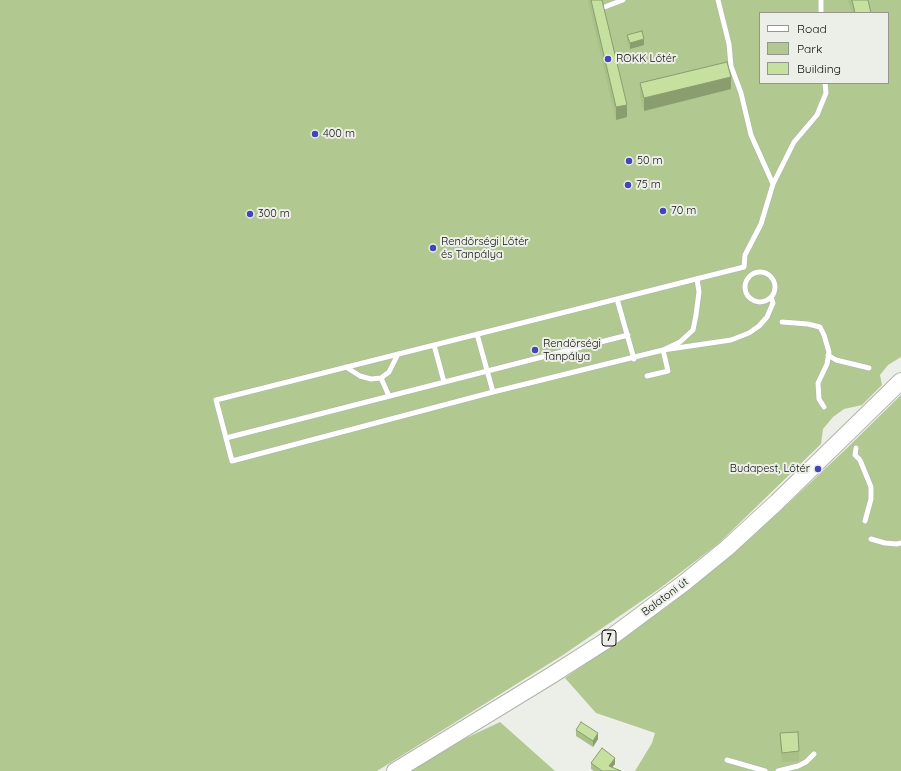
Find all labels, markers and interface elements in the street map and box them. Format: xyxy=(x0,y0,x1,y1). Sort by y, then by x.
legend xyxy=(759,12,889,84)
text: Road xyxy=(797,21,827,36)
text: Park xyxy=(797,41,822,56)
place label: ROKK Lőtér xyxy=(616,52,676,66)
marker: ROKK Lőtér xyxy=(603,54,613,64)
text: Building xyxy=(797,61,841,76)
place label: 400 m xyxy=(323,127,355,141)
marker: 400 m xyxy=(310,129,320,139)
place label: 50 m xyxy=(637,154,663,168)
marker: 50 m xyxy=(624,156,634,166)
place label: 75 m xyxy=(636,178,661,192)
marker: 75 m xyxy=(623,180,633,190)
place label: 70 m xyxy=(671,204,696,218)
marker: 70 m xyxy=(658,206,668,216)
place label: 300 m xyxy=(258,207,290,221)
marker: 300 m xyxy=(245,209,255,219)
place label: Rendőrségi Lőtér és Tanpálya xyxy=(441,235,529,261)
marker: Rendőrségi Lőtér és Tanpálya xyxy=(428,243,438,253)
place label: Rendőrségi Tanpálya xyxy=(543,337,601,363)
marker: Rendőrségi Tanpálya xyxy=(530,345,540,355)
place label: Budapest, Lőtér xyxy=(730,462,810,476)
marker: Budapest, Lőtér xyxy=(813,464,823,474)
street label: Balatoni út xyxy=(639,575,691,619)
road number: 7 xyxy=(602,630,616,646)

